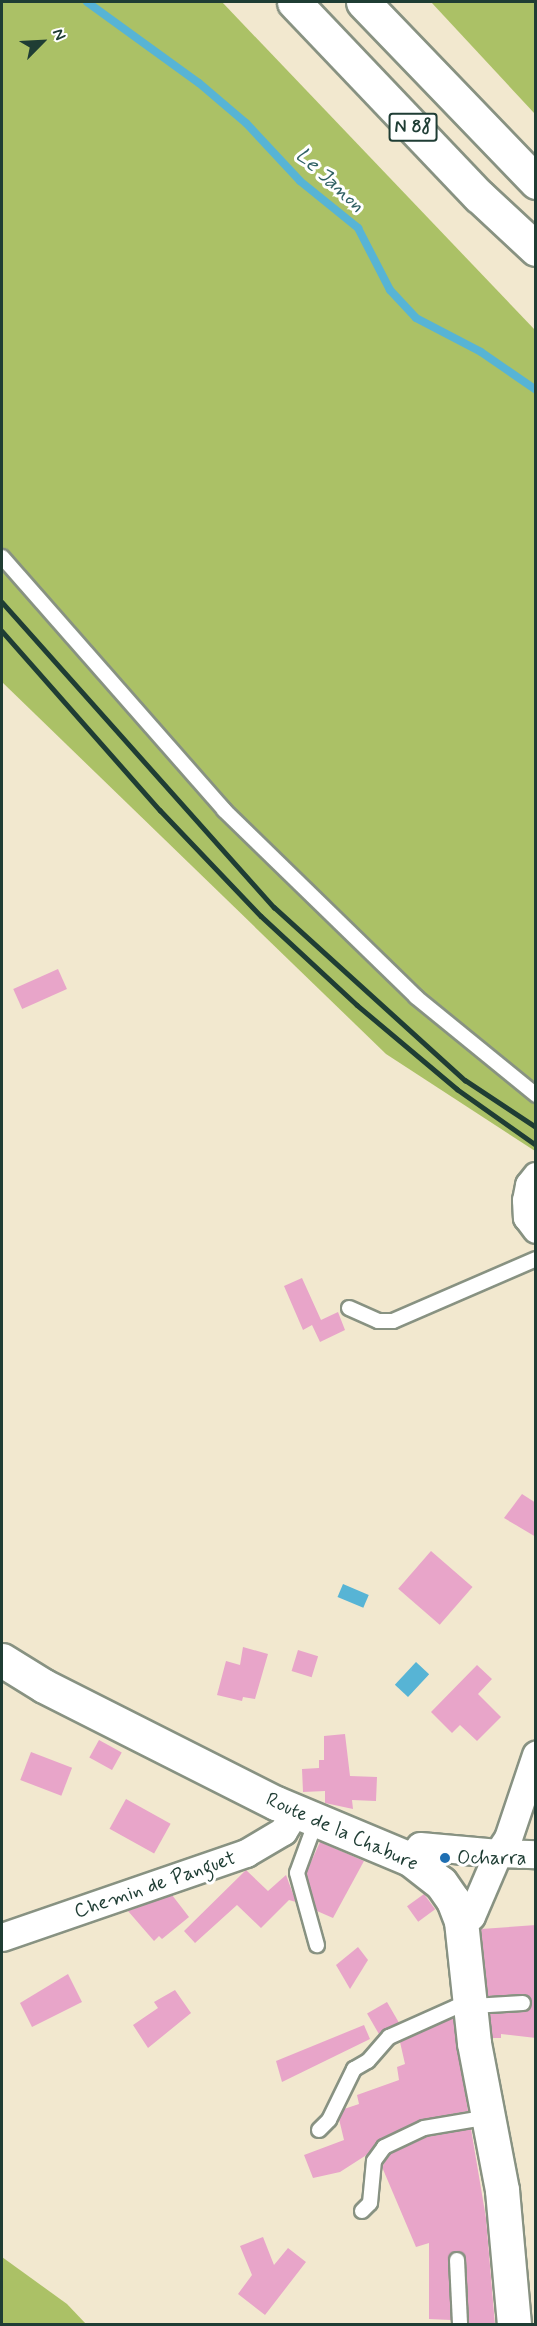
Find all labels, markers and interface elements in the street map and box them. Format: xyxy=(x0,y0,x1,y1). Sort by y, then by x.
north arrow xyxy=(12,12,72,72)
text: N xyxy=(47,25,71,44)
road number: N 88 xyxy=(388,112,438,142)
water label: Le Janon xyxy=(289,141,371,219)
street label: Route de la Chabure xyxy=(262,1788,422,1876)
street label: Chemin de Panguet xyxy=(70,1846,240,1924)
place label: Ocharra xyxy=(457,1846,526,1870)
marker: Ocharra xyxy=(438,1851,452,1865)

